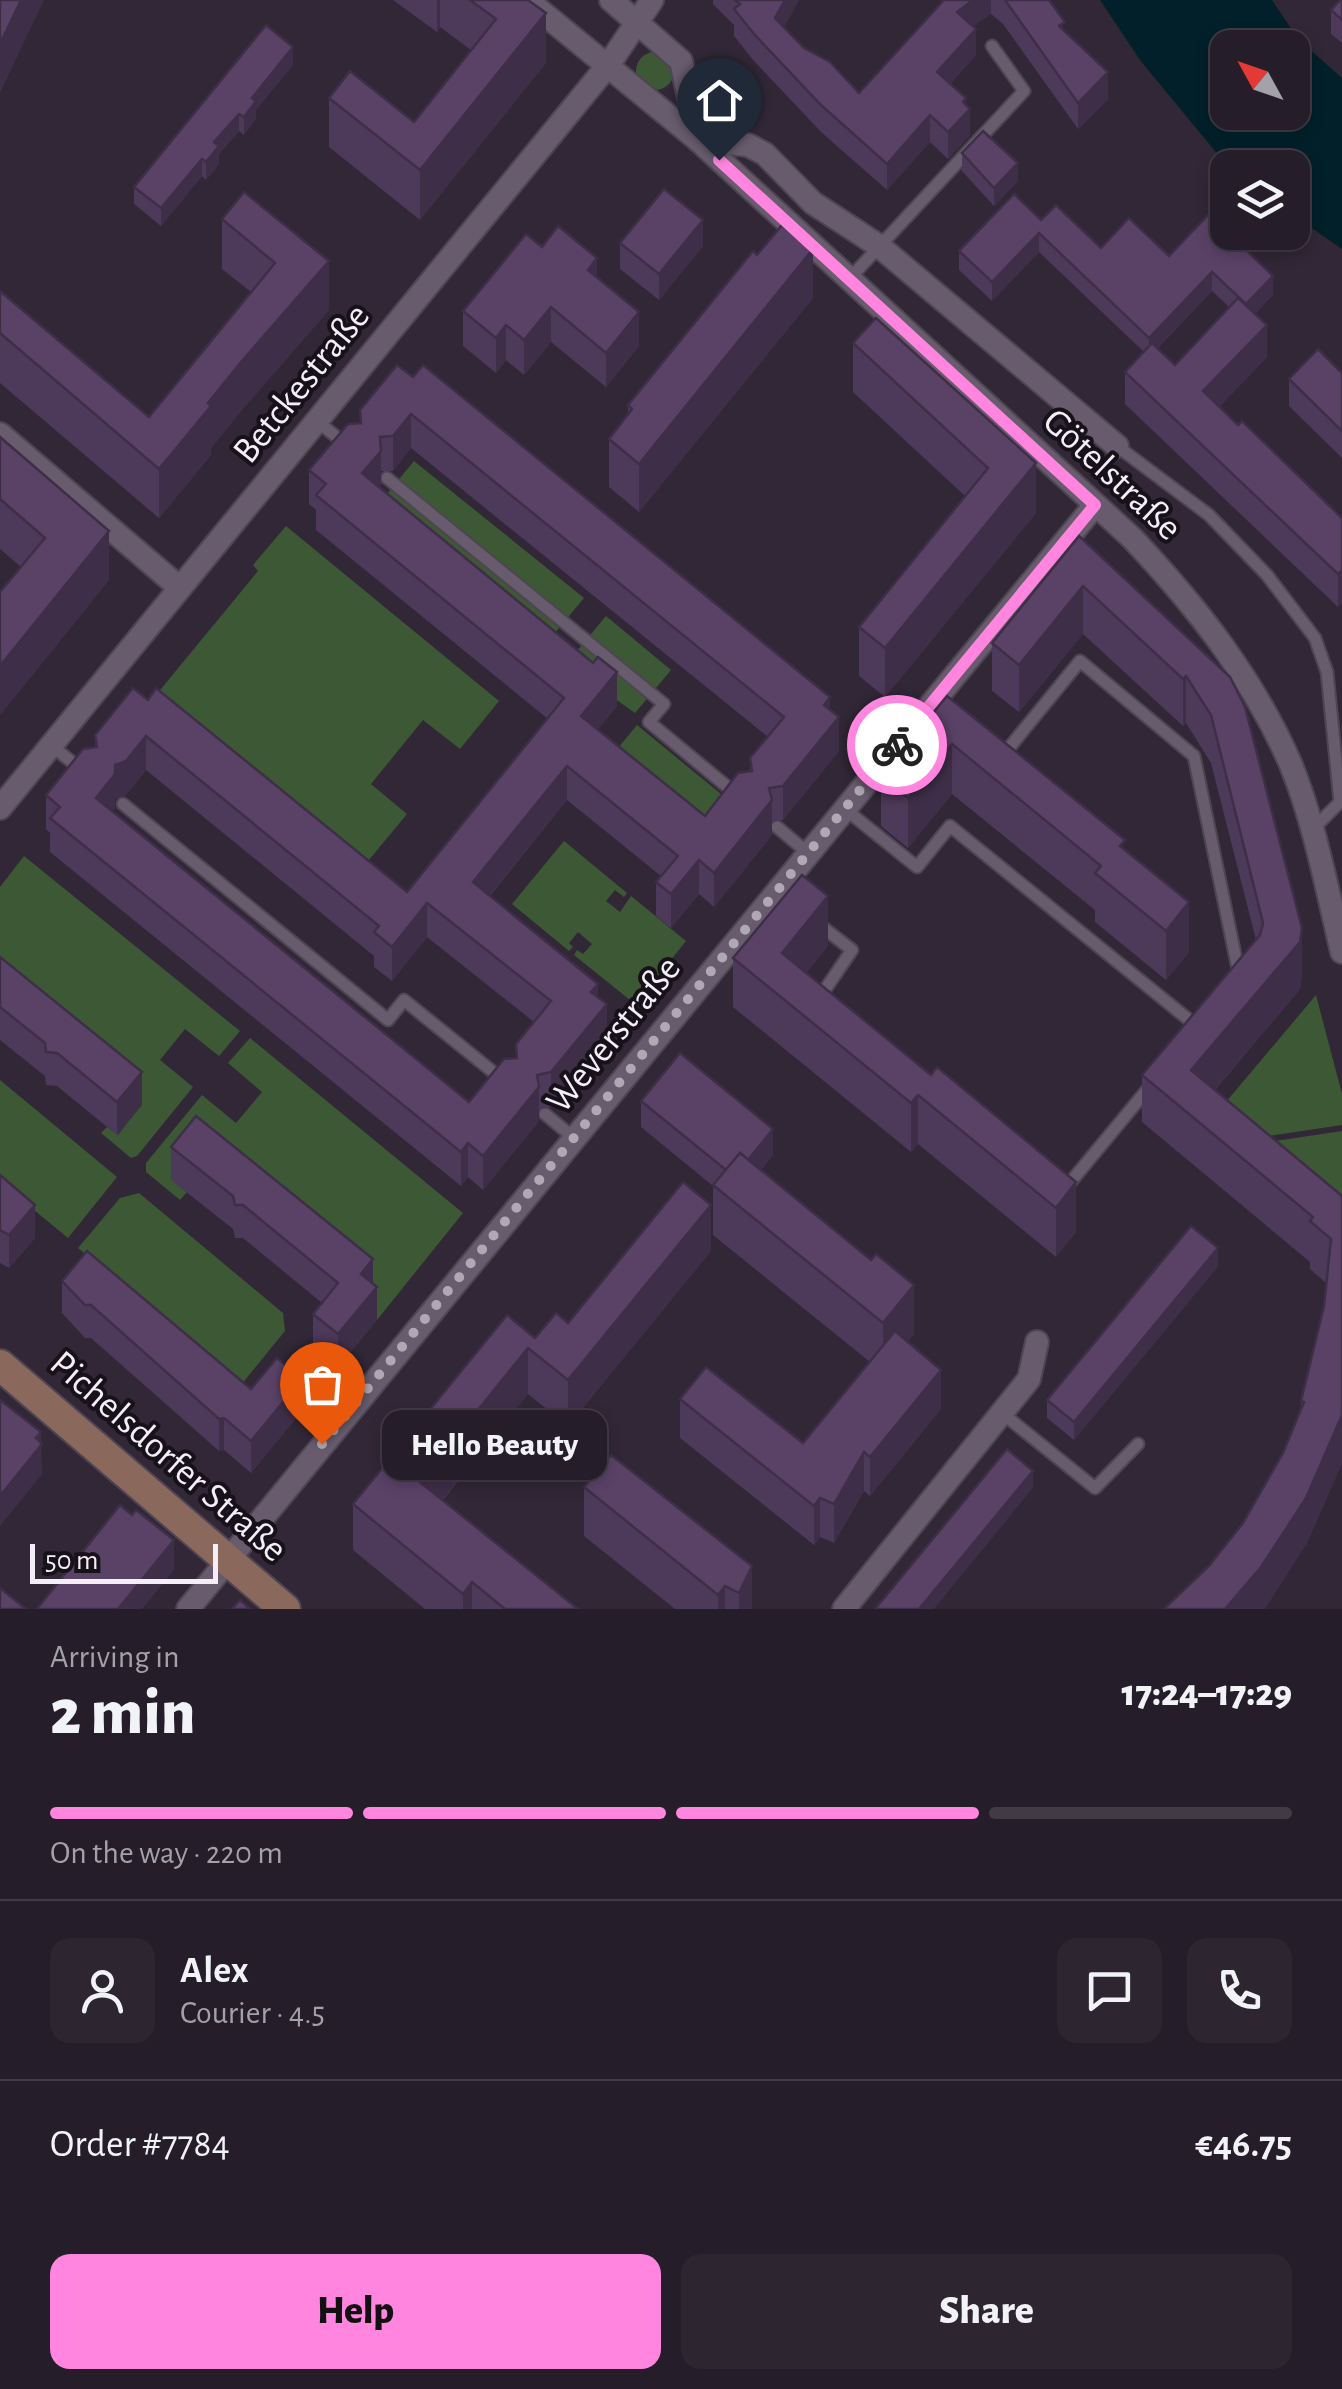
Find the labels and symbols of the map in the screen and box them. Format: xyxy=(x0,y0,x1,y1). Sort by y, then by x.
north arrow xyxy=(1210,30,1310,130)
pin xyxy=(677,58,762,161)
street label: Betckestraße xyxy=(227,297,377,471)
street label: Götelstraße xyxy=(1036,402,1188,548)
courier xyxy=(847,695,947,795)
street label: Weverstraße xyxy=(540,949,688,1121)
pin xyxy=(280,1342,365,1445)
street label: Pichelsdorfer Straße xyxy=(43,1344,293,1570)
callout: Hello Beauty xyxy=(382,1409,607,1479)
scale bar xyxy=(30,1539,218,1584)

